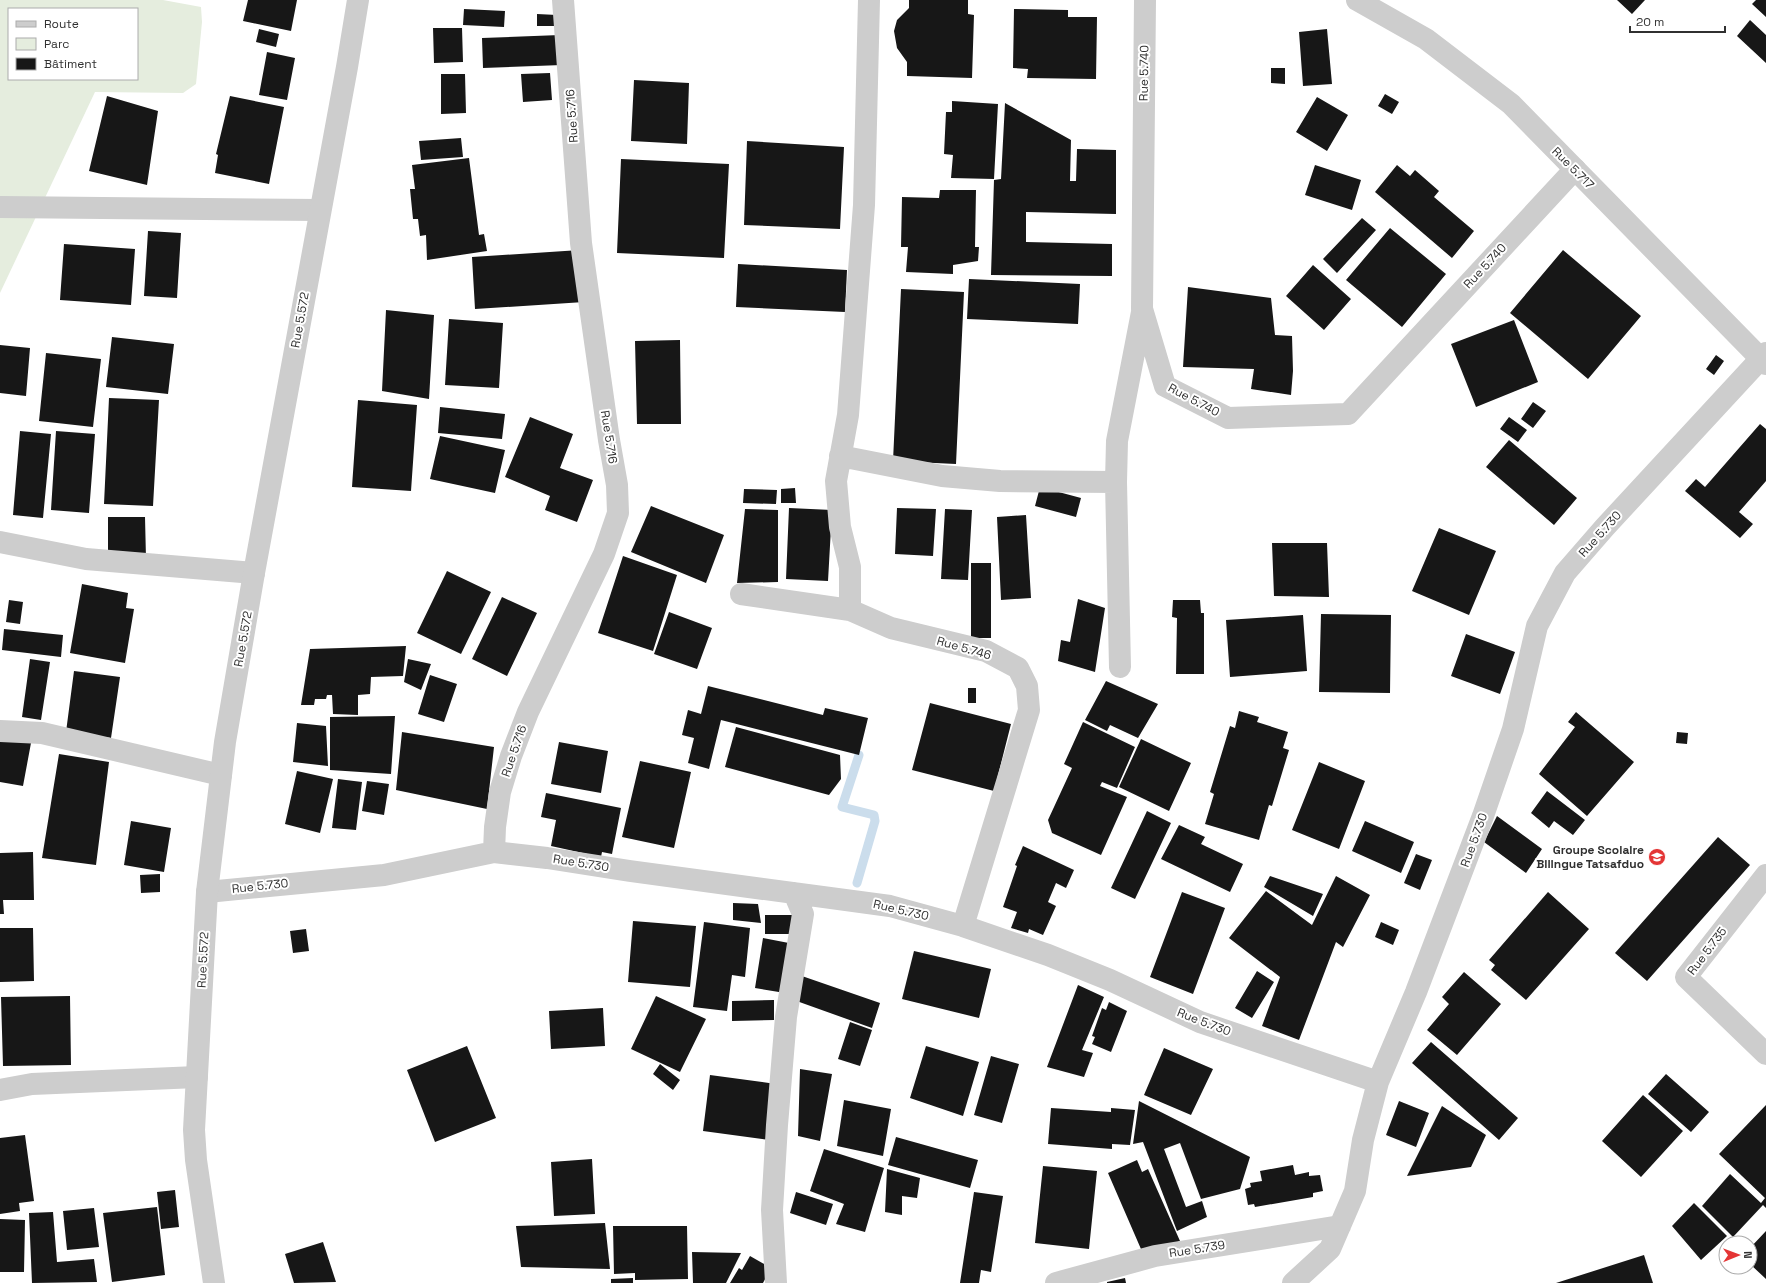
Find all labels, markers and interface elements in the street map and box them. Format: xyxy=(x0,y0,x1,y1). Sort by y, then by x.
legend xyxy=(8,8,138,80)
scale bar xyxy=(1630,8,1725,34)
text: 20 m xyxy=(1636,14,1664,30)
text: Route xyxy=(44,16,79,32)
text: Parc xyxy=(44,36,69,52)
street label: Rue 5.740 xyxy=(1136,45,1152,101)
text: Bâtiment xyxy=(44,56,97,72)
street label: Rue 5.716 xyxy=(562,89,582,143)
street label: Rue 5.717 xyxy=(1548,143,1598,193)
street label: Rue 5.740 xyxy=(1460,240,1510,292)
street label: Rue 5.572 xyxy=(287,291,313,349)
street label: Rue 5.740 xyxy=(1165,380,1223,420)
street label: Rue 5.716 xyxy=(597,409,621,465)
street label: Rue 5.730 xyxy=(1575,508,1625,560)
street label: Rue 5.572 xyxy=(230,610,256,668)
street label: Rue 5.746 xyxy=(935,633,993,663)
street label: Rue 5.716 xyxy=(498,723,530,779)
street label: Rue 5.730 xyxy=(1457,811,1491,869)
place label: Groupe Scolaire Bilingue Tatsafduo xyxy=(1536,842,1644,872)
school or university icon: Groupe Scolaire Bilingue Tatsafduo xyxy=(1647,847,1667,867)
street label: Rue 5.730 xyxy=(552,851,610,875)
street label: Rue 5.730 xyxy=(231,875,289,897)
street label: Rue 5.730 xyxy=(872,896,930,924)
street label: Rue 5.735 xyxy=(1684,924,1730,978)
street label: Rue 5.572 xyxy=(194,931,212,989)
street label: Rue 5.730 xyxy=(1175,1004,1233,1040)
north arrow xyxy=(1718,1235,1758,1275)
street label: Rue 5.739 xyxy=(1168,1237,1226,1261)
text: N xyxy=(1741,1251,1755,1259)

